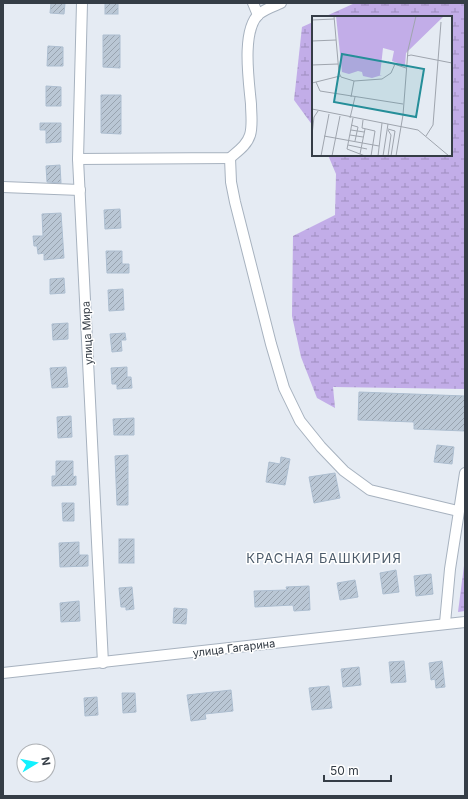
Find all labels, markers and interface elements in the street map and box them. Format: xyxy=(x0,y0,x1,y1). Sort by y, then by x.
inset map xyxy=(312,16,452,156)
street label: улица Мира xyxy=(78,301,96,365)
district label: КРАСНАЯ БАШКИРИЯ xyxy=(246,550,402,566)
street label: улица Гагарина xyxy=(192,636,276,660)
north arrow xyxy=(16,743,56,783)
text: N xyxy=(38,756,53,767)
scale bar xyxy=(324,757,391,783)
text: 50 m xyxy=(330,763,359,778)

